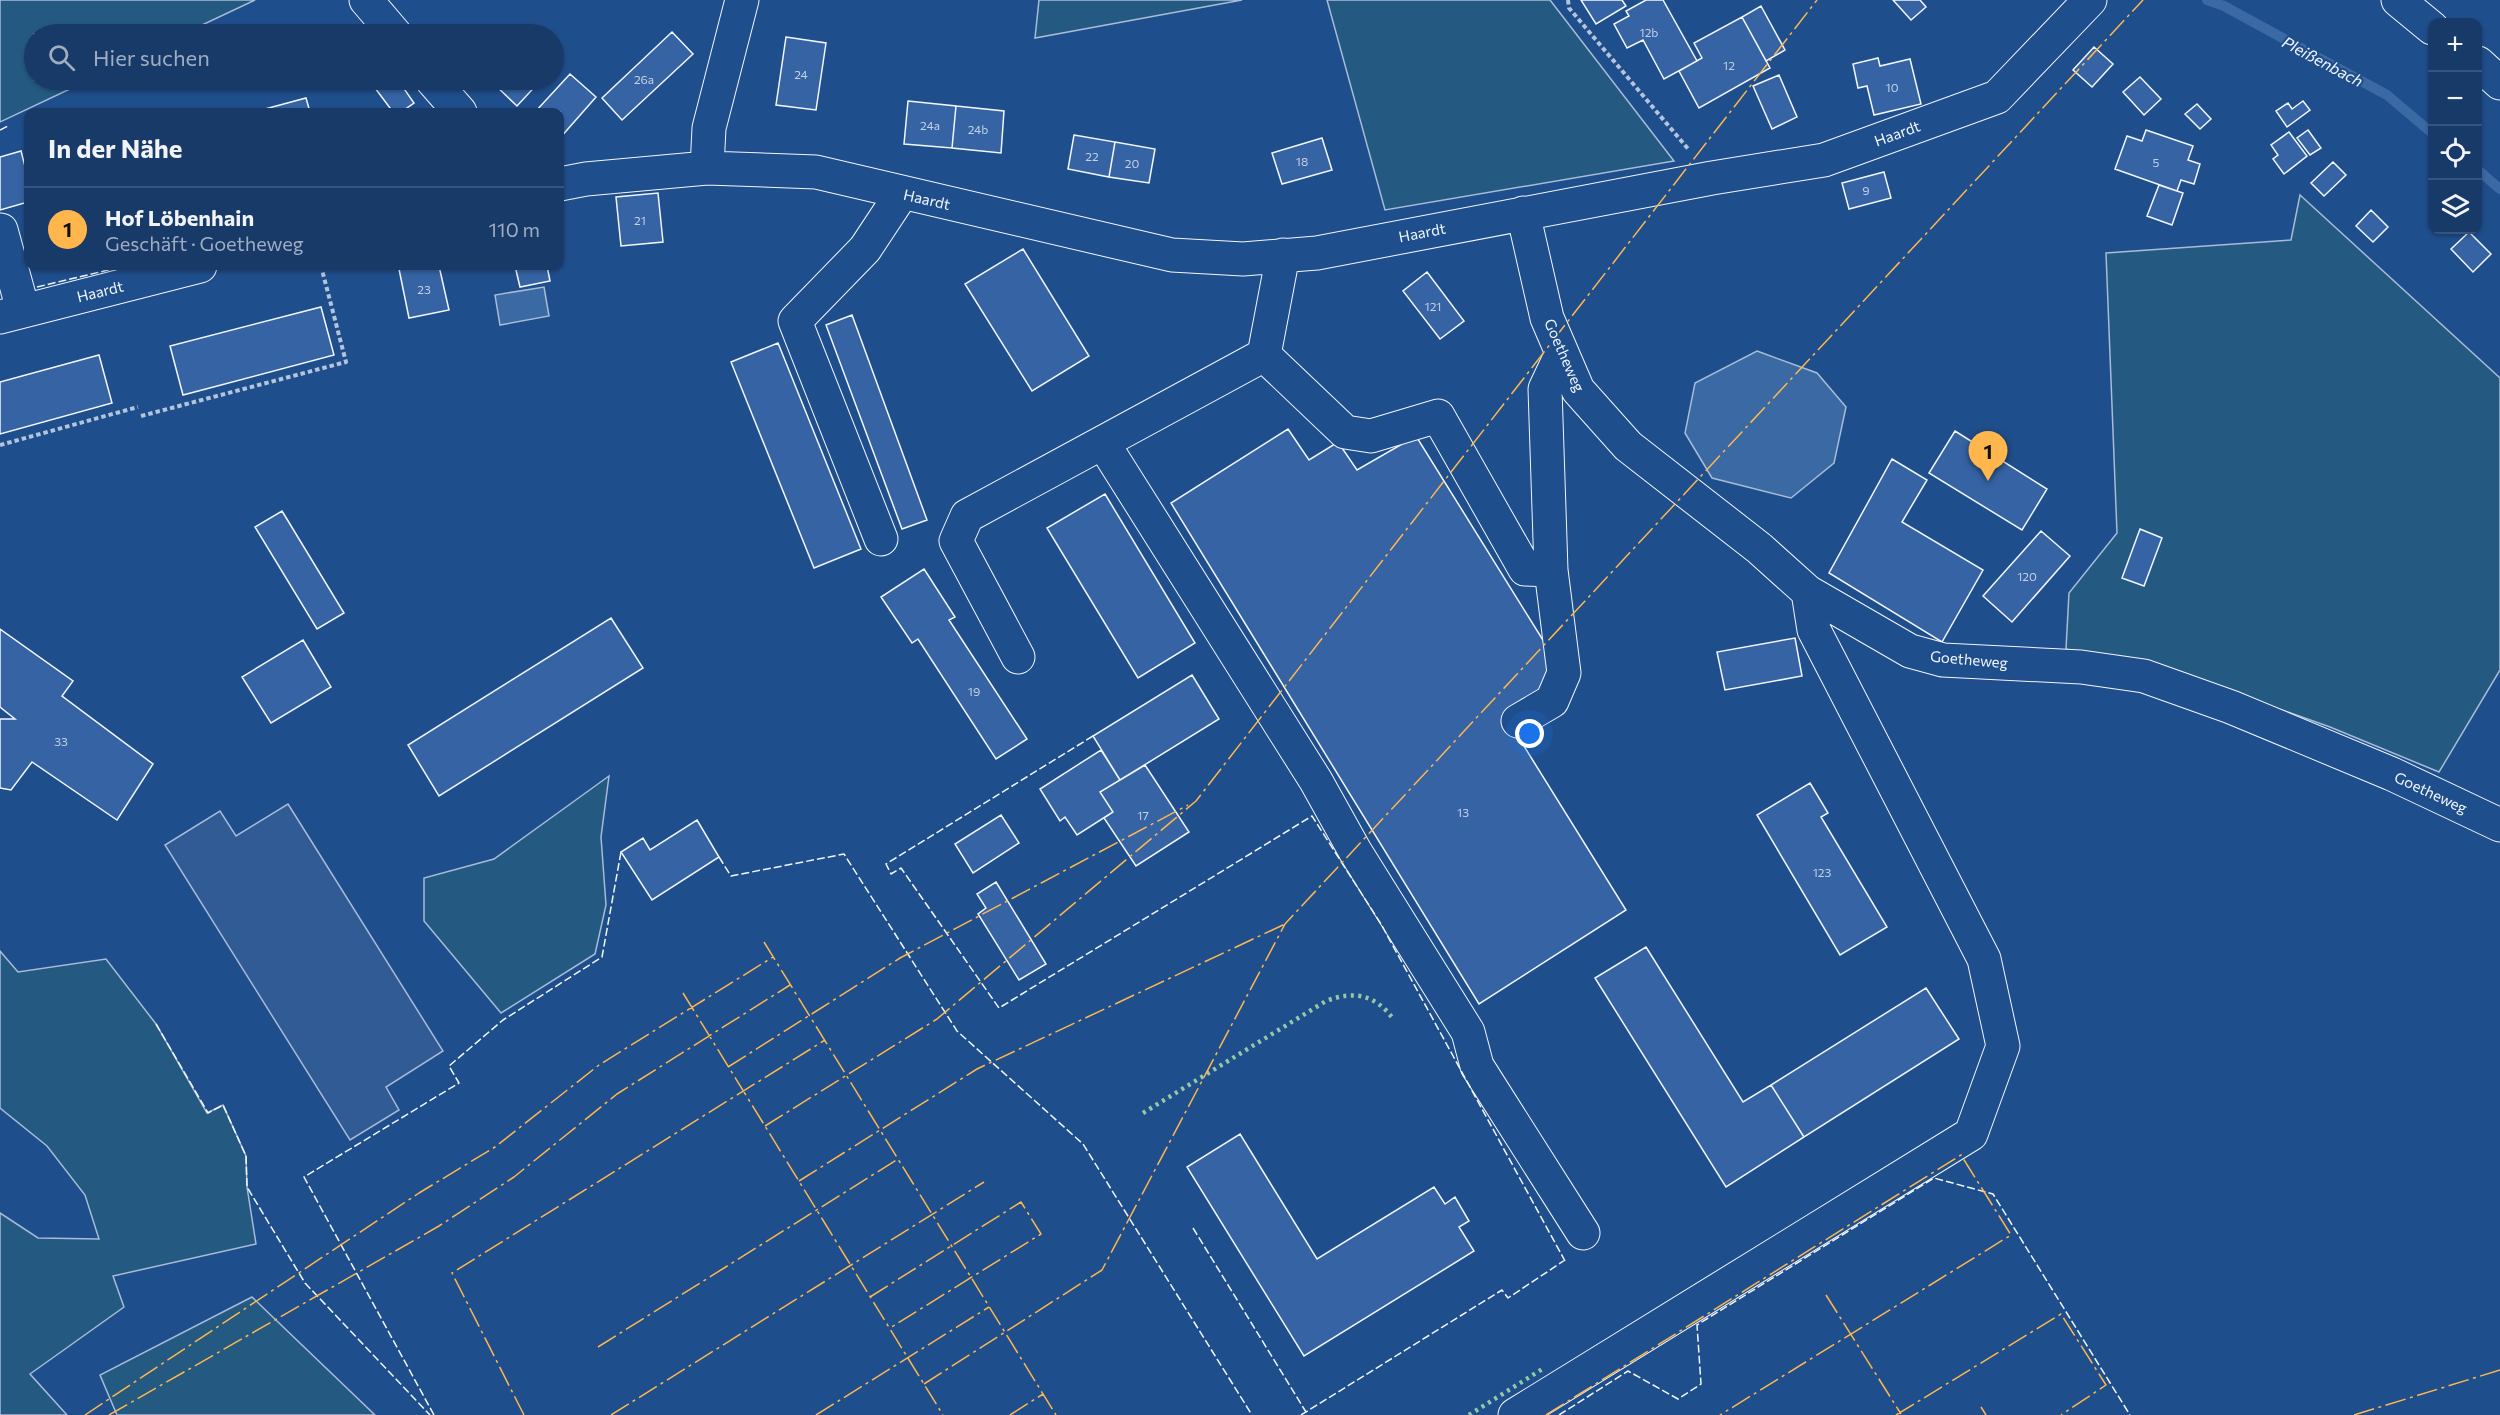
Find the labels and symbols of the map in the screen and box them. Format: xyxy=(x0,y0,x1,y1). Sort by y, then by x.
house number: 12b xyxy=(1640,25,1658,39)
water label: Pleißenbach xyxy=(2279,32,2367,90)
house number: 12 xyxy=(1723,58,1735,72)
house number: 24 xyxy=(794,67,808,81)
house number: 26a xyxy=(634,72,654,86)
house number: 10 xyxy=(1886,80,1899,94)
street label: Haardt xyxy=(1872,116,1922,150)
house number: 24a xyxy=(920,118,940,132)
house number: 24b xyxy=(968,122,988,136)
house number: 22 xyxy=(1085,149,1099,163)
house number: 18 xyxy=(1296,154,1308,168)
house number: 5 xyxy=(2153,155,2160,169)
house number: 20 xyxy=(1125,156,1139,170)
house number: 9 xyxy=(1862,183,1870,197)
street label: Haardt xyxy=(902,185,952,213)
house number: 21 xyxy=(634,213,646,227)
street label: Haardt xyxy=(1397,219,1447,245)
street label: Haardt xyxy=(75,277,125,305)
house number: 23 xyxy=(417,282,431,296)
house number: 121 xyxy=(1425,299,1441,313)
street label: Goetheweg xyxy=(1541,316,1589,394)
pin: 1 xyxy=(1968,432,2008,481)
house number: 120 xyxy=(2017,569,2037,583)
street label: Goetheweg xyxy=(1929,647,2009,671)
house number: 19 xyxy=(968,684,980,698)
your location xyxy=(1515,719,1544,748)
house number: 33 xyxy=(54,734,68,748)
street label: Goetheweg xyxy=(2392,767,2470,817)
house number: 13 xyxy=(1457,805,1469,819)
house number: 17 xyxy=(1137,808,1149,822)
house number: 123 xyxy=(1813,865,1831,879)

